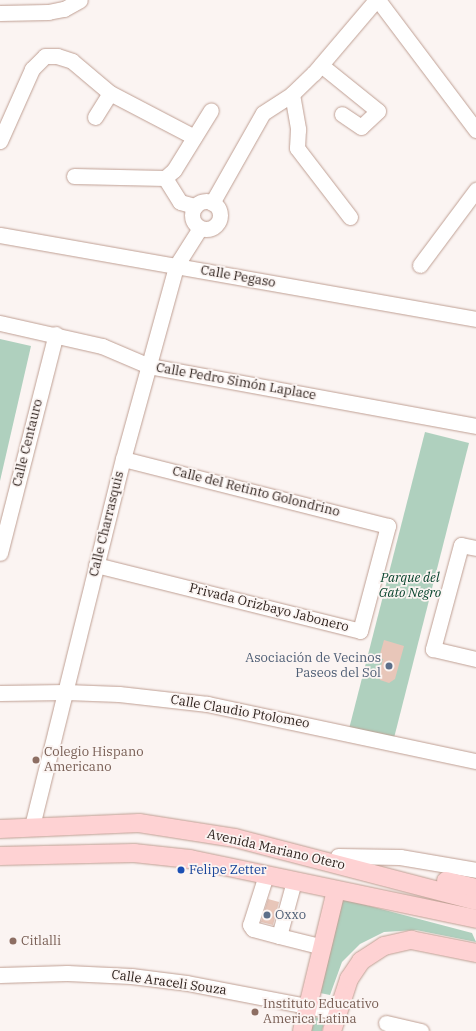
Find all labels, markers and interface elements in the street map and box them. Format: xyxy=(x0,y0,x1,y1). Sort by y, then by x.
street label: Calle Pegaso xyxy=(199,263,277,291)
street label: Calle Pedro Simón Laplace xyxy=(155,360,317,404)
street label: Calle Centauro xyxy=(10,398,46,488)
street label: Calle del Retinto Golondrino xyxy=(171,464,341,520)
street label: Calle Charrasquis xyxy=(86,470,128,578)
park label: Parque del Gato Negro xyxy=(379,571,441,602)
street label: Privada Orizbayo Jabonero xyxy=(188,581,350,635)
place label: Asociación de Vecinos Paseos del Sol xyxy=(245,651,381,682)
marker: Asociación de Vecinos Paseos del Sol xyxy=(384,661,394,671)
street label: Calle Claudio Ptolomeo xyxy=(169,692,311,732)
place label: Colegio Hispano Americano xyxy=(44,745,144,776)
marker: Colegio Hispano Americano xyxy=(31,755,41,765)
street label: Avenida Mariano Otero xyxy=(206,827,346,873)
place label: Felipe Zetter xyxy=(189,862,267,878)
marker: Felipe Zetter xyxy=(176,865,186,875)
place label: Oxxo xyxy=(275,907,306,923)
marker: Oxxo xyxy=(262,910,272,920)
place label: Citlalli xyxy=(21,933,61,949)
marker: Citlalli xyxy=(8,936,18,946)
street label: Calle Araceli Souza xyxy=(110,967,228,999)
place label: Instituto Educativo America Latina xyxy=(263,997,379,1028)
marker: Instituto Educativo America Latina xyxy=(250,1007,260,1017)

